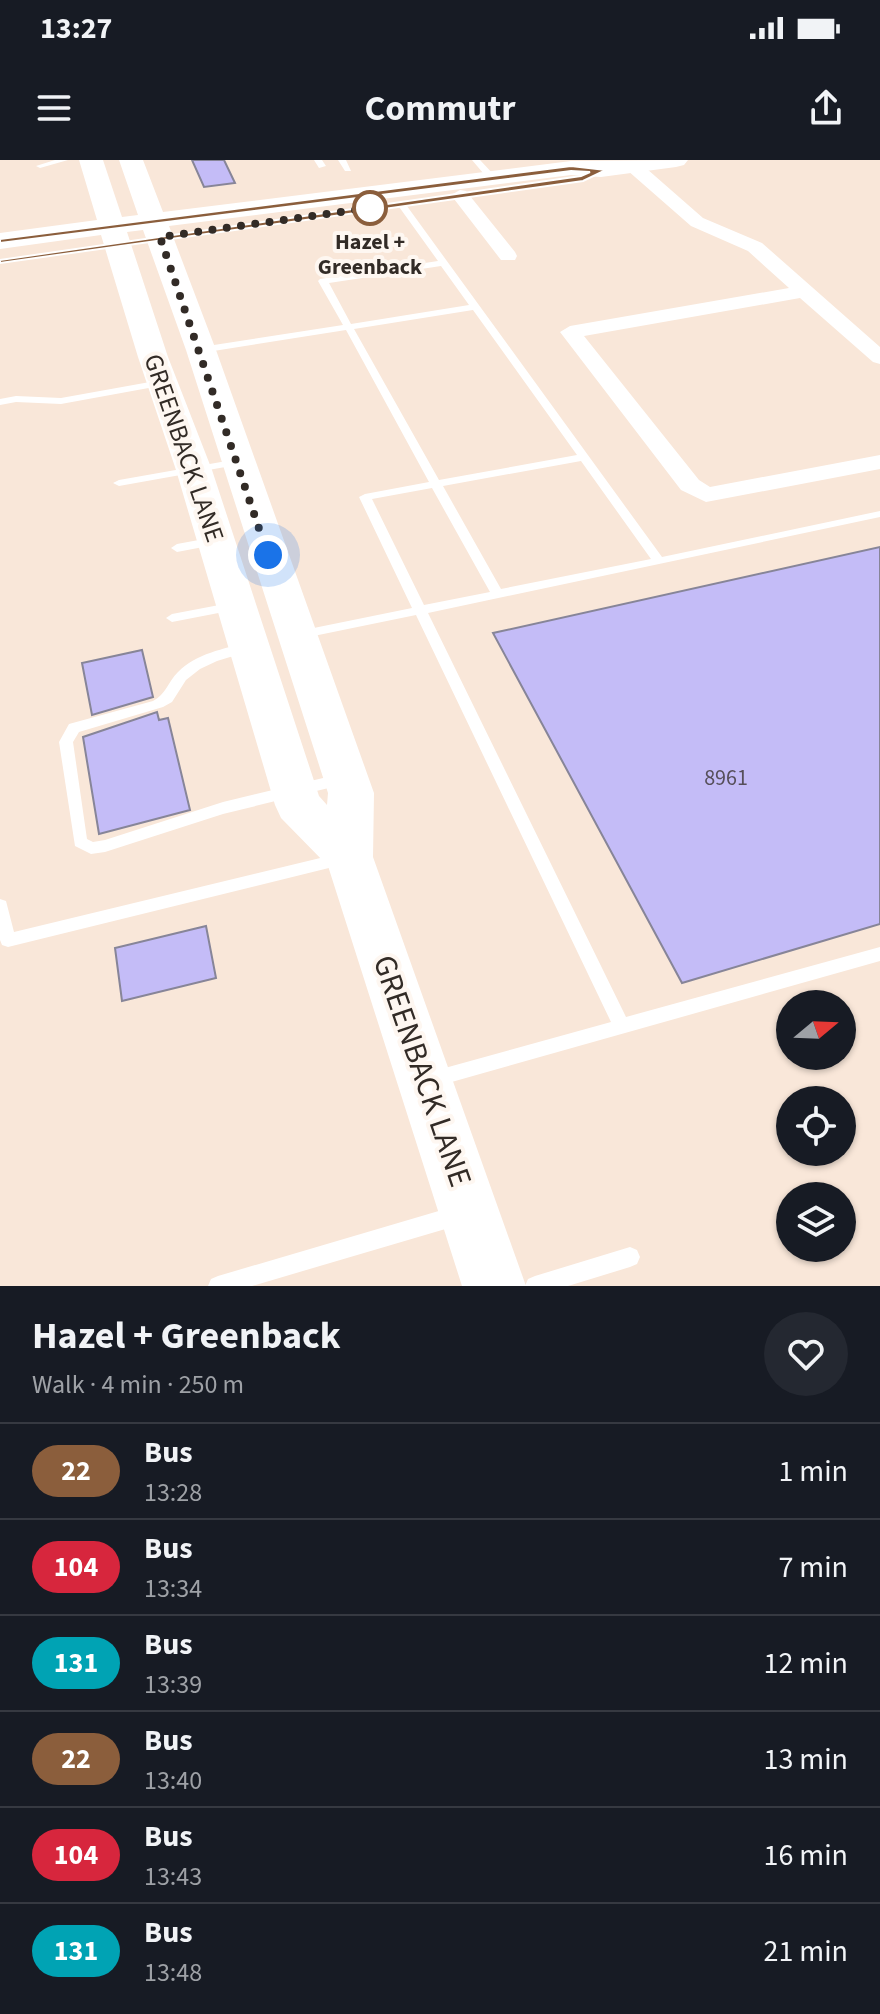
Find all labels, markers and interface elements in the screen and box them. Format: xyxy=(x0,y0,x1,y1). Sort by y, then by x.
text: 13:27 xyxy=(40,7,112,50)
text: Commutr xyxy=(364,83,516,134)
icon: menu xyxy=(32,86,76,130)
icon: share xyxy=(804,86,848,130)
marker: Hazel + Greenback xyxy=(353,191,387,225)
place label: Hazel + Greenback xyxy=(318,226,422,283)
street label: GREENBACK LANE xyxy=(134,349,234,547)
your location xyxy=(248,535,288,575)
house number: 8961 xyxy=(704,762,748,794)
street label: GREENBACK LANE xyxy=(361,949,483,1193)
north arrow xyxy=(776,990,856,1070)
map controls xyxy=(776,990,856,1262)
button: locate xyxy=(776,1086,856,1166)
button: layers xyxy=(776,1182,856,1262)
text: Hazel + Greenback xyxy=(32,1309,341,1363)
button: heart xyxy=(764,1312,848,1396)
text: Walk · 4 min · 250 m xyxy=(32,1366,244,1403)
text: Bus xyxy=(144,1431,192,1474)
text: 1 min xyxy=(778,1450,848,1493)
text: 22 xyxy=(61,1451,91,1491)
text: 13:28 xyxy=(144,1474,202,1511)
text: Bus xyxy=(144,1527,192,1570)
text: 7 min xyxy=(778,1546,848,1589)
text: 104 xyxy=(54,1547,98,1587)
text: 13:34 xyxy=(144,1570,202,1607)
text: Bus xyxy=(144,1623,192,1666)
text: 12 min xyxy=(764,1642,848,1685)
text: 131 xyxy=(54,1643,98,1683)
text: 13:39 xyxy=(144,1666,202,1703)
text: Bus xyxy=(144,1719,192,1762)
text: 13 min xyxy=(764,1738,848,1781)
text: 22 xyxy=(61,1739,91,1779)
text: 13:40 xyxy=(144,1762,202,1799)
text: Bus xyxy=(144,1815,192,1858)
text: 16 min xyxy=(764,1834,848,1877)
text: 104 xyxy=(54,1835,98,1875)
text: 13:43 xyxy=(144,1858,202,1895)
text: Bus xyxy=(144,1911,192,1954)
text: 21 min xyxy=(764,1930,848,1973)
text: 131 xyxy=(54,1931,98,1971)
text: 13:48 xyxy=(144,1954,202,1991)

